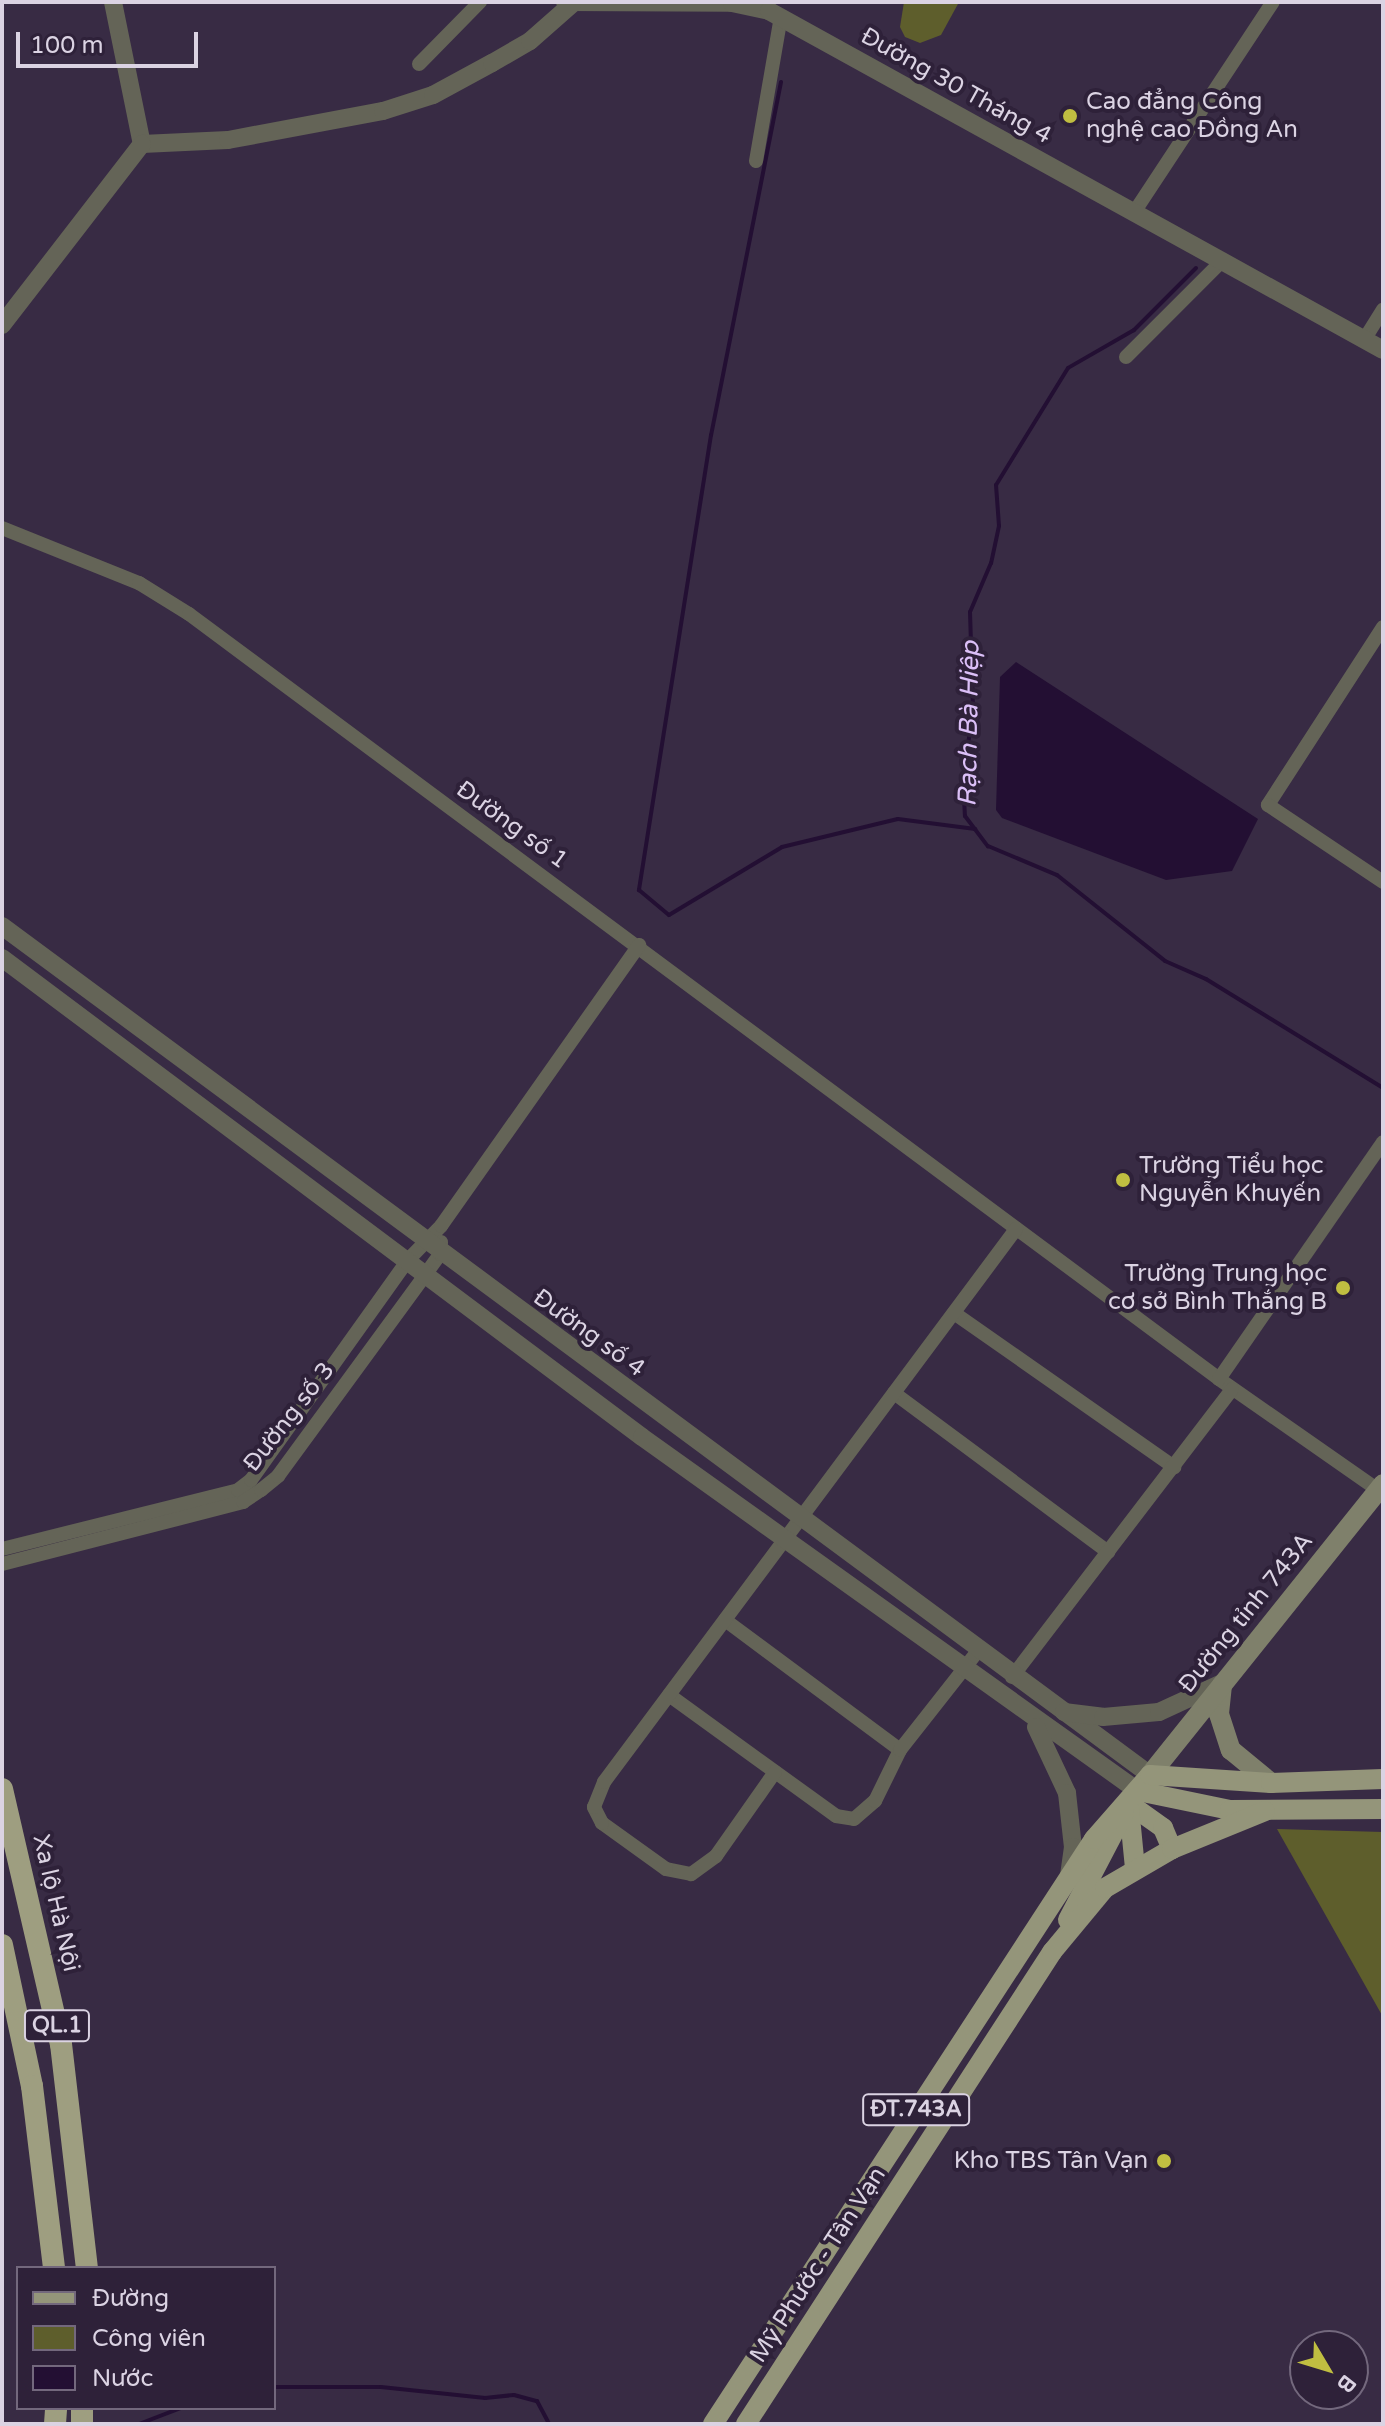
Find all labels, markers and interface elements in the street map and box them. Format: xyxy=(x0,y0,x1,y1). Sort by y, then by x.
scale bar xyxy=(20,16,202,66)
street label: Đường 30 Tháng 4 xyxy=(856,22,1056,150)
text: 100 m xyxy=(30,31,104,60)
place label: Cao đẳng Công nghệ cao Đồng An xyxy=(1086,88,1298,144)
marker: Cao đẳng Công nghệ cao Đồng An xyxy=(1061,107,1079,125)
water label: Rạch Bà Hiệp xyxy=(952,641,986,807)
street label: Đường số 1 xyxy=(451,775,573,875)
place label: Trường Tiểu học Nguyễn Khuyến xyxy=(1139,1152,1324,1208)
marker: Trường Tiểu học Nguyễn Khuyến xyxy=(1114,1171,1132,1189)
place label: Trường Trung học cơ sở Bình Thắng B xyxy=(1108,1260,1327,1316)
marker: Trường Trung học cơ sở Bình Thắng B xyxy=(1334,1279,1352,1297)
street label: Đường số 4 xyxy=(528,1283,650,1383)
street label: Đường số 3 xyxy=(237,1357,341,1477)
street label: Đường tỉnh 743A xyxy=(1173,1527,1319,1699)
street label: Xa lộ Hà Nội xyxy=(26,1832,86,1974)
road number: QL.1 xyxy=(23,2008,91,2044)
road number: ĐT.743A xyxy=(862,2092,970,2128)
place label: Kho TBS Tân Vạn xyxy=(954,2147,1148,2175)
marker: Kho TBS Tân Vạn xyxy=(1155,2152,1173,2170)
street label: Mỹ Phước - Tân Vạn xyxy=(744,2162,892,2368)
legend xyxy=(16,2266,276,2410)
text: Đường xyxy=(92,2284,169,2313)
text: Công viên xyxy=(92,2324,206,2353)
north arrow xyxy=(1289,2330,1369,2410)
text: Nước xyxy=(92,2364,153,2393)
text: B xyxy=(1331,2370,1361,2398)

